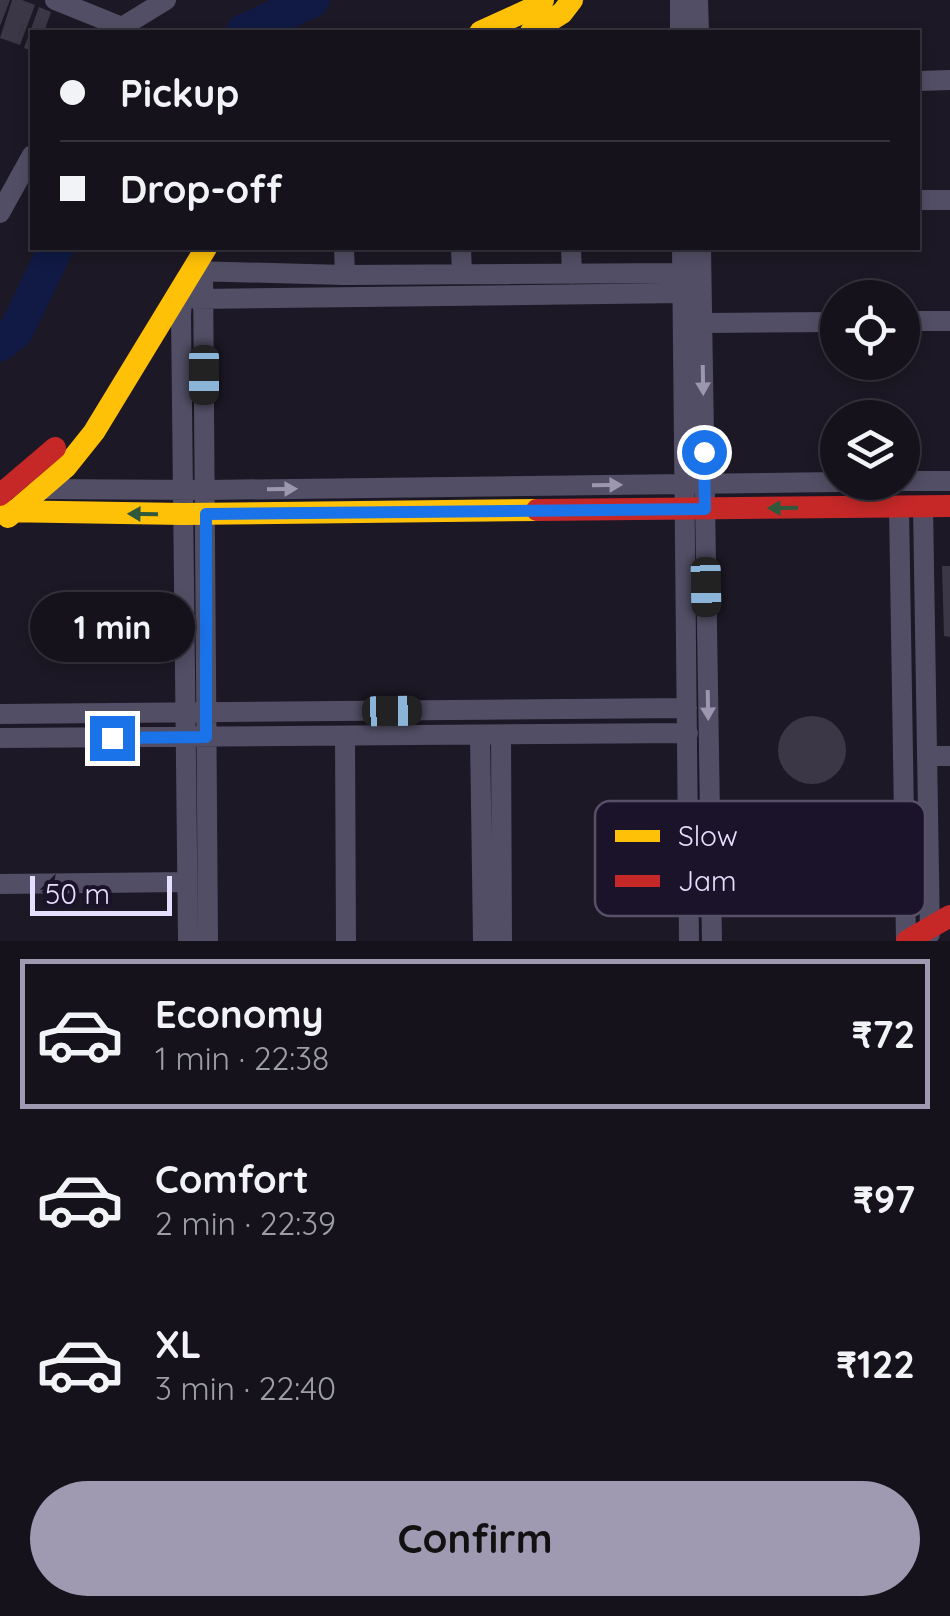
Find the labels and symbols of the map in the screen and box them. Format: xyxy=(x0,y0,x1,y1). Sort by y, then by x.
car xyxy=(189,345,219,405)
one-way arrow xyxy=(696,364,712,396)
route start xyxy=(682,430,727,475)
one-way arrow xyxy=(592,477,624,493)
one-way arrow xyxy=(267,481,299,497)
one-way arrow xyxy=(766,500,798,516)
one-way arrow xyxy=(126,505,158,521)
car xyxy=(690,557,722,617)
callout: 1 min xyxy=(29,593,194,663)
one-way arrow xyxy=(700,689,716,721)
car xyxy=(362,695,422,727)
route end xyxy=(90,716,135,761)
legend xyxy=(595,801,925,916)
text: Slow xyxy=(678,818,738,853)
text: Jam xyxy=(678,863,737,898)
scale bar xyxy=(30,871,172,916)

